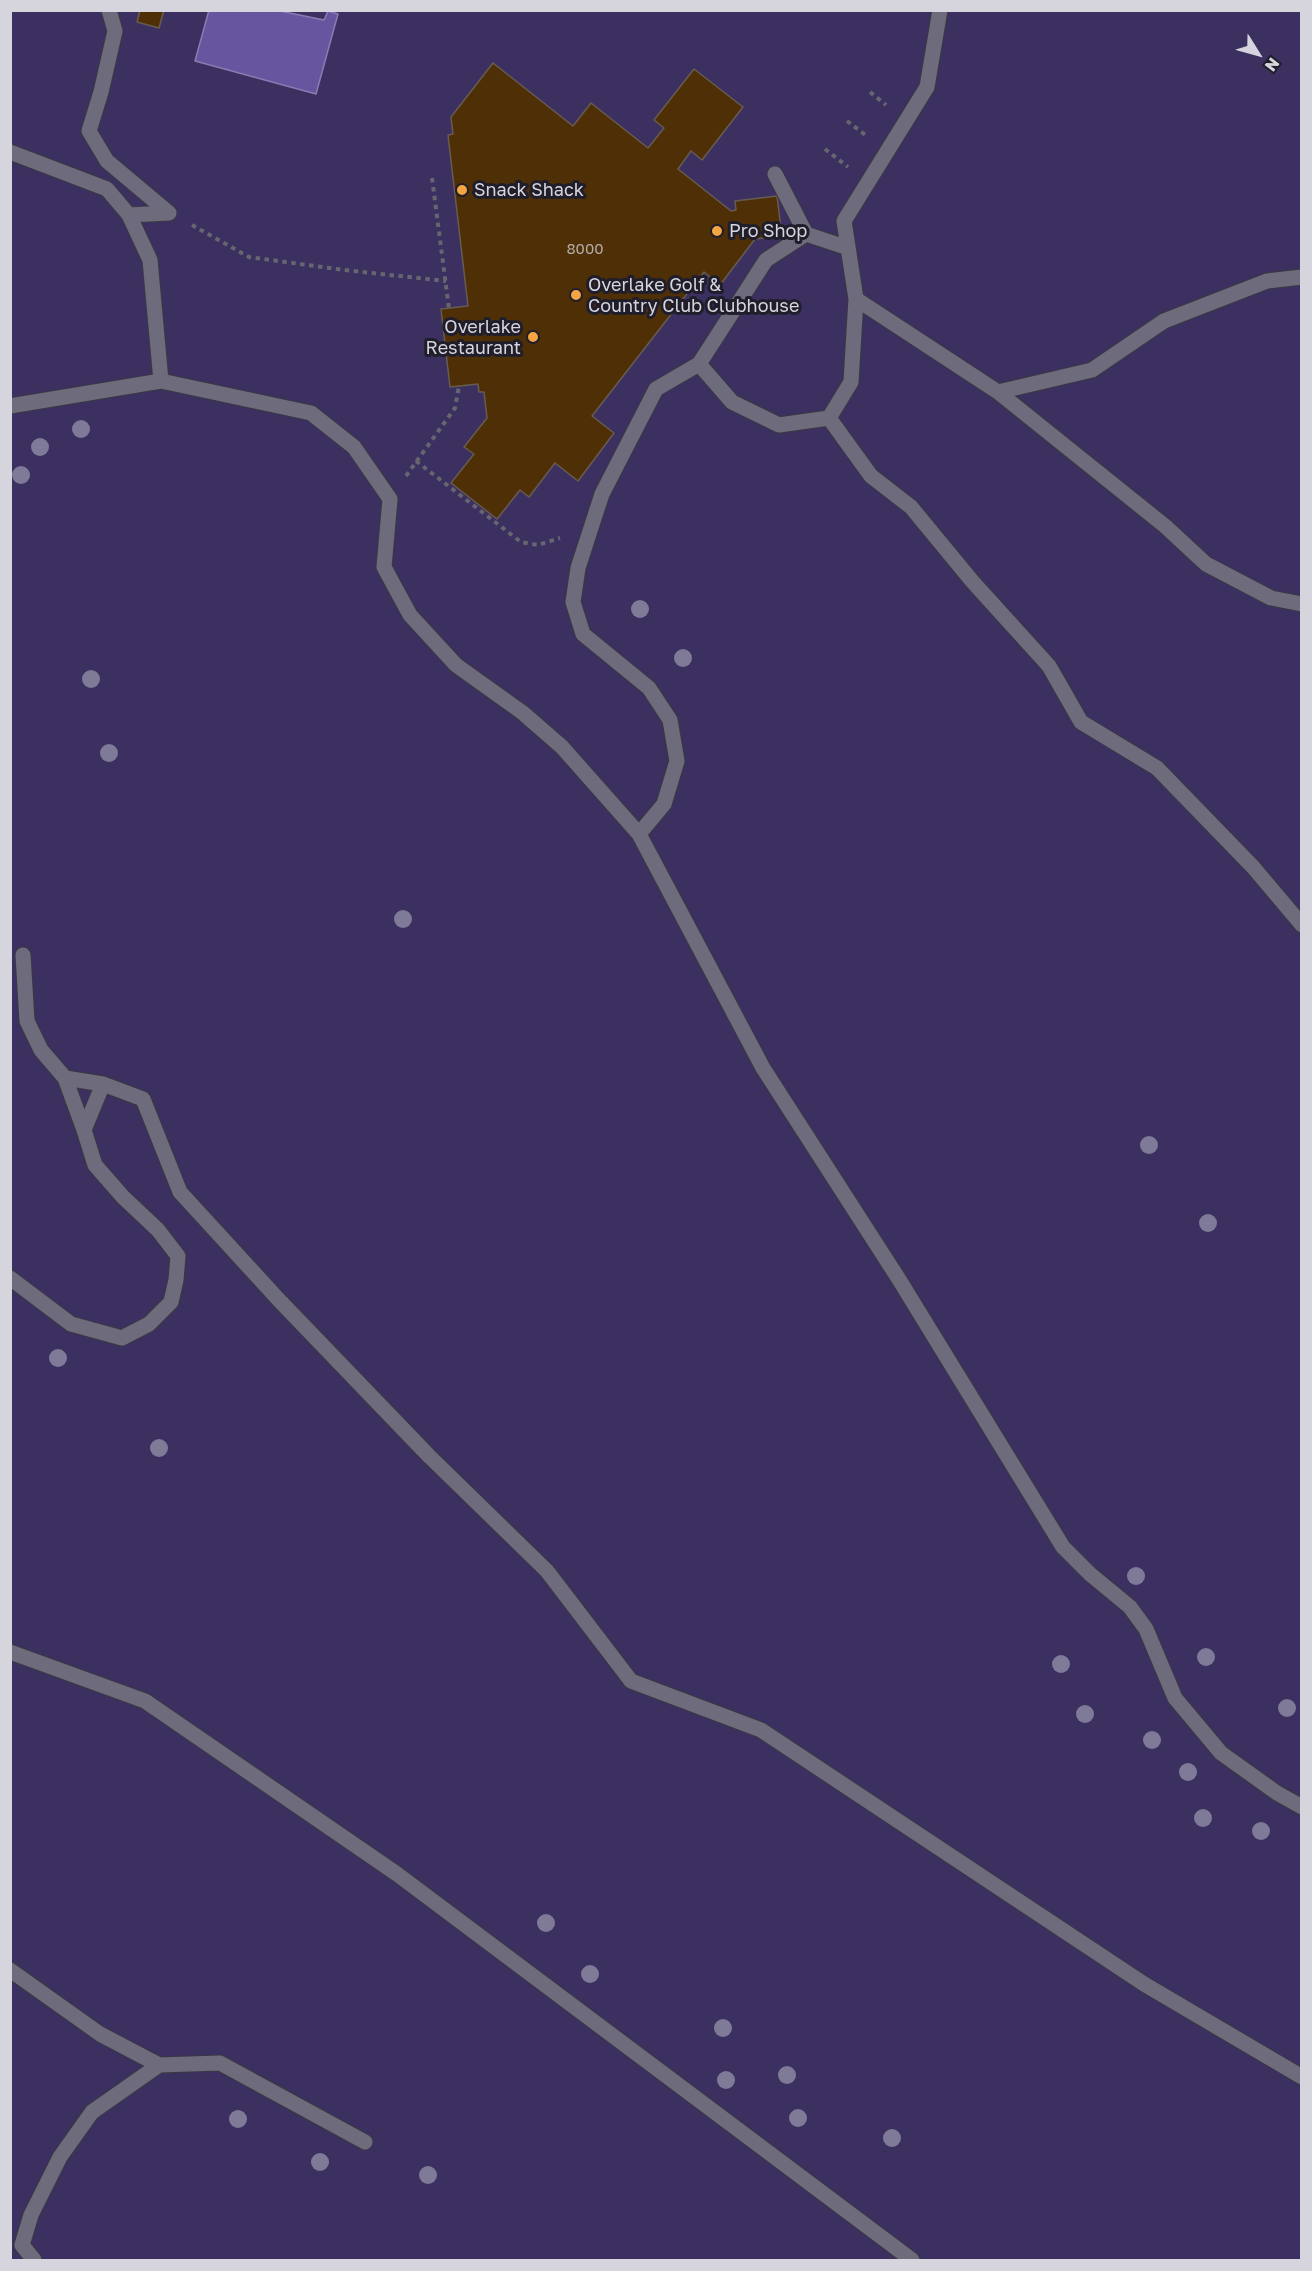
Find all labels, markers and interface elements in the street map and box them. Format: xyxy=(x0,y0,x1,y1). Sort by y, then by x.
north arrow xyxy=(1228,24,1288,84)
text: N xyxy=(1261,54,1284,76)
place label: Snack Shack xyxy=(474,179,584,201)
marker: Snack Shack xyxy=(455,183,469,197)
place label: Pro Shop xyxy=(729,220,807,242)
marker: Pro Shop xyxy=(710,224,724,238)
house number: 8000 xyxy=(566,240,604,258)
place label: Overlake Golf & Country Club Clubhouse xyxy=(588,274,799,316)
marker: Overlake Golf & Country Club Clubhouse xyxy=(569,288,583,302)
place label: Overlake Restaurant xyxy=(426,316,521,358)
marker: Overlake Restaurant xyxy=(526,330,540,344)

